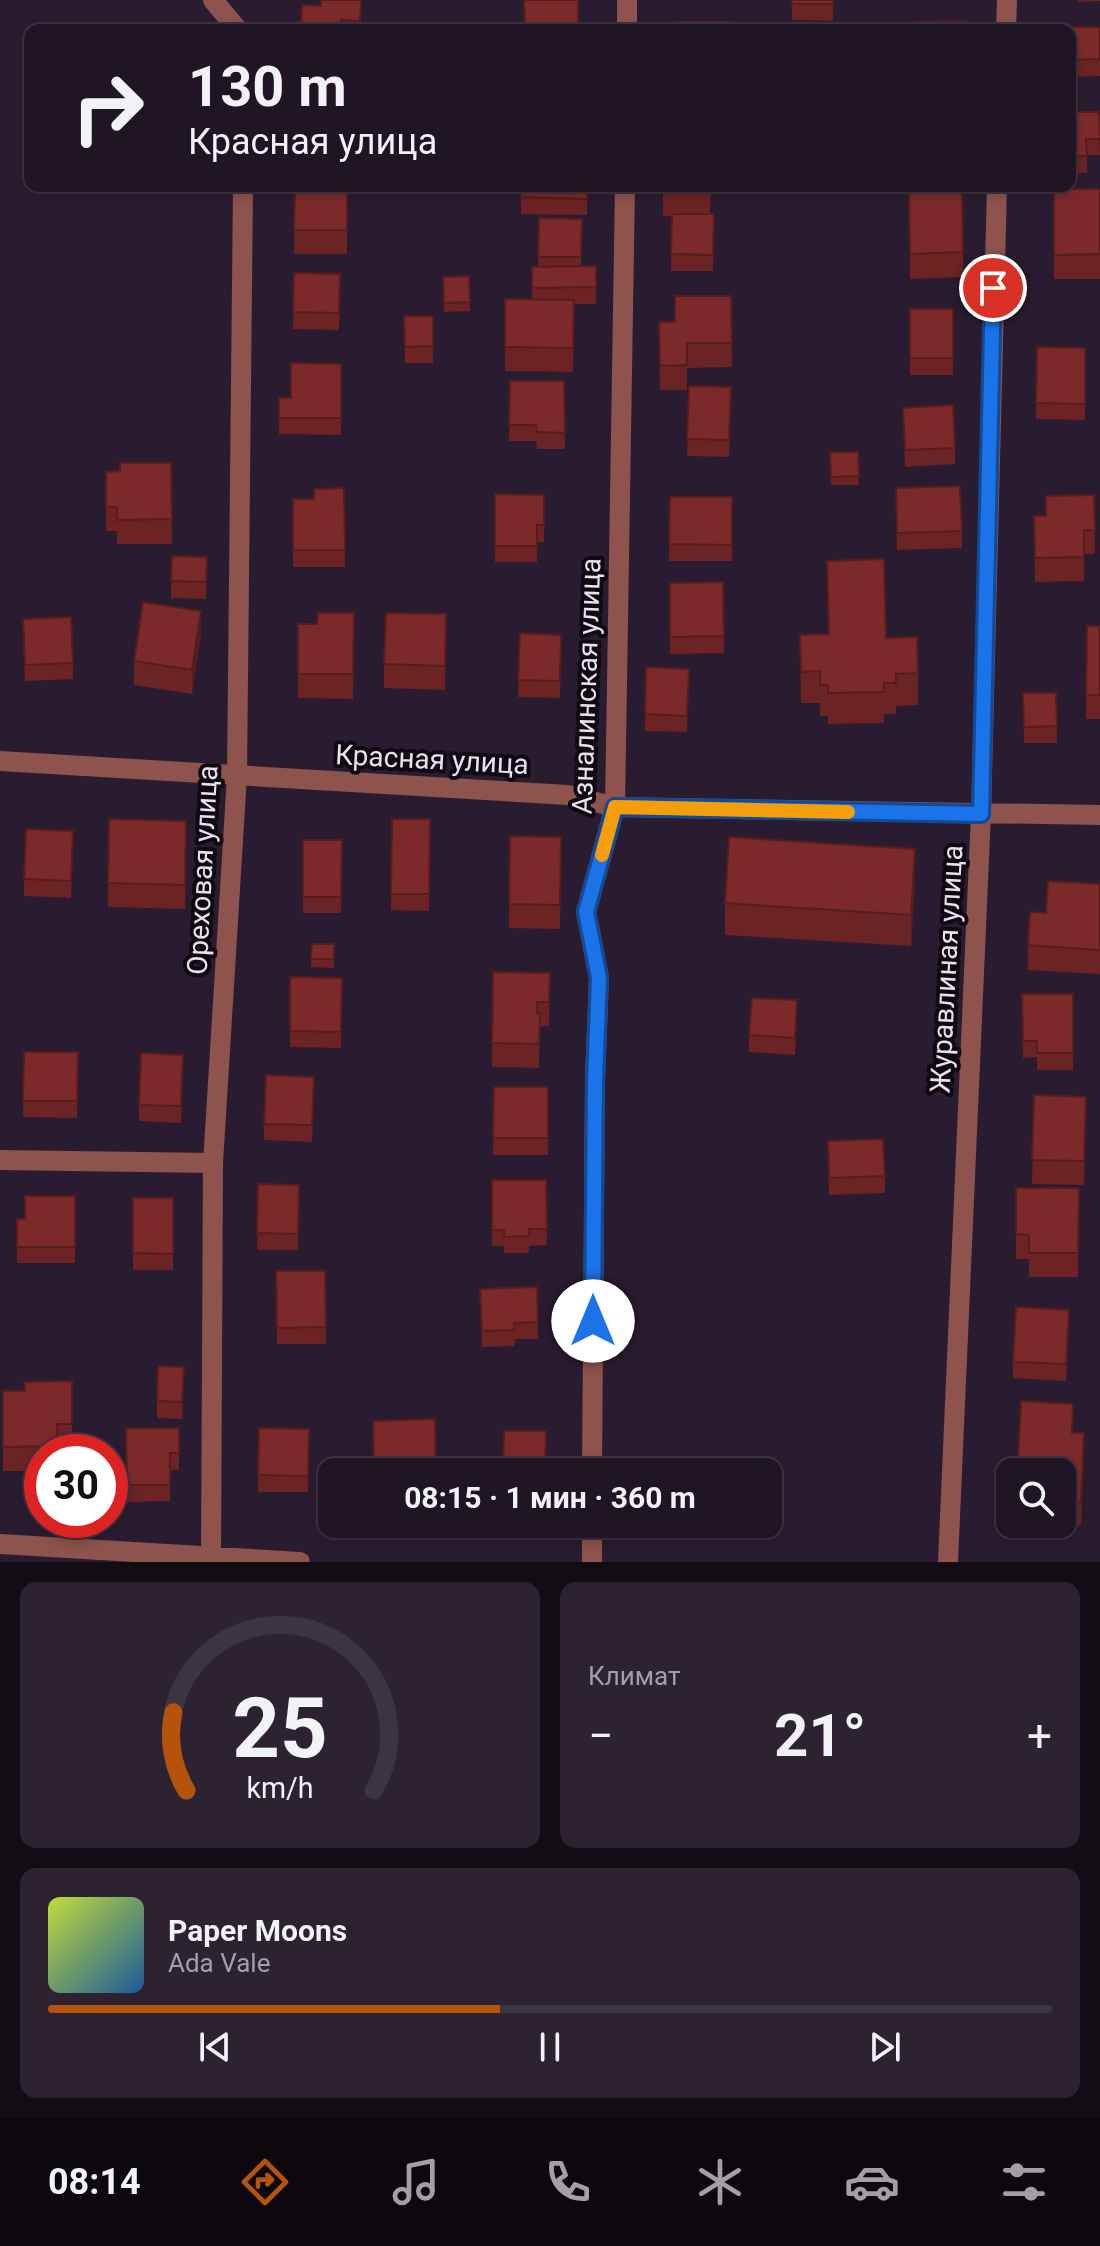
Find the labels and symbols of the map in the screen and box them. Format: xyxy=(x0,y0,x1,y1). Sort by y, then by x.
pin xyxy=(959,254,1027,322)
street label: Азналинская улица xyxy=(566,557,607,815)
street label: Красная улица xyxy=(334,738,530,781)
street label: Ореховая улица xyxy=(181,764,224,976)
street label: Журавлиная улица xyxy=(924,844,969,1094)
position arrow xyxy=(551,1279,635,1363)
speed limit sign: 30 xyxy=(24,1434,128,1538)

